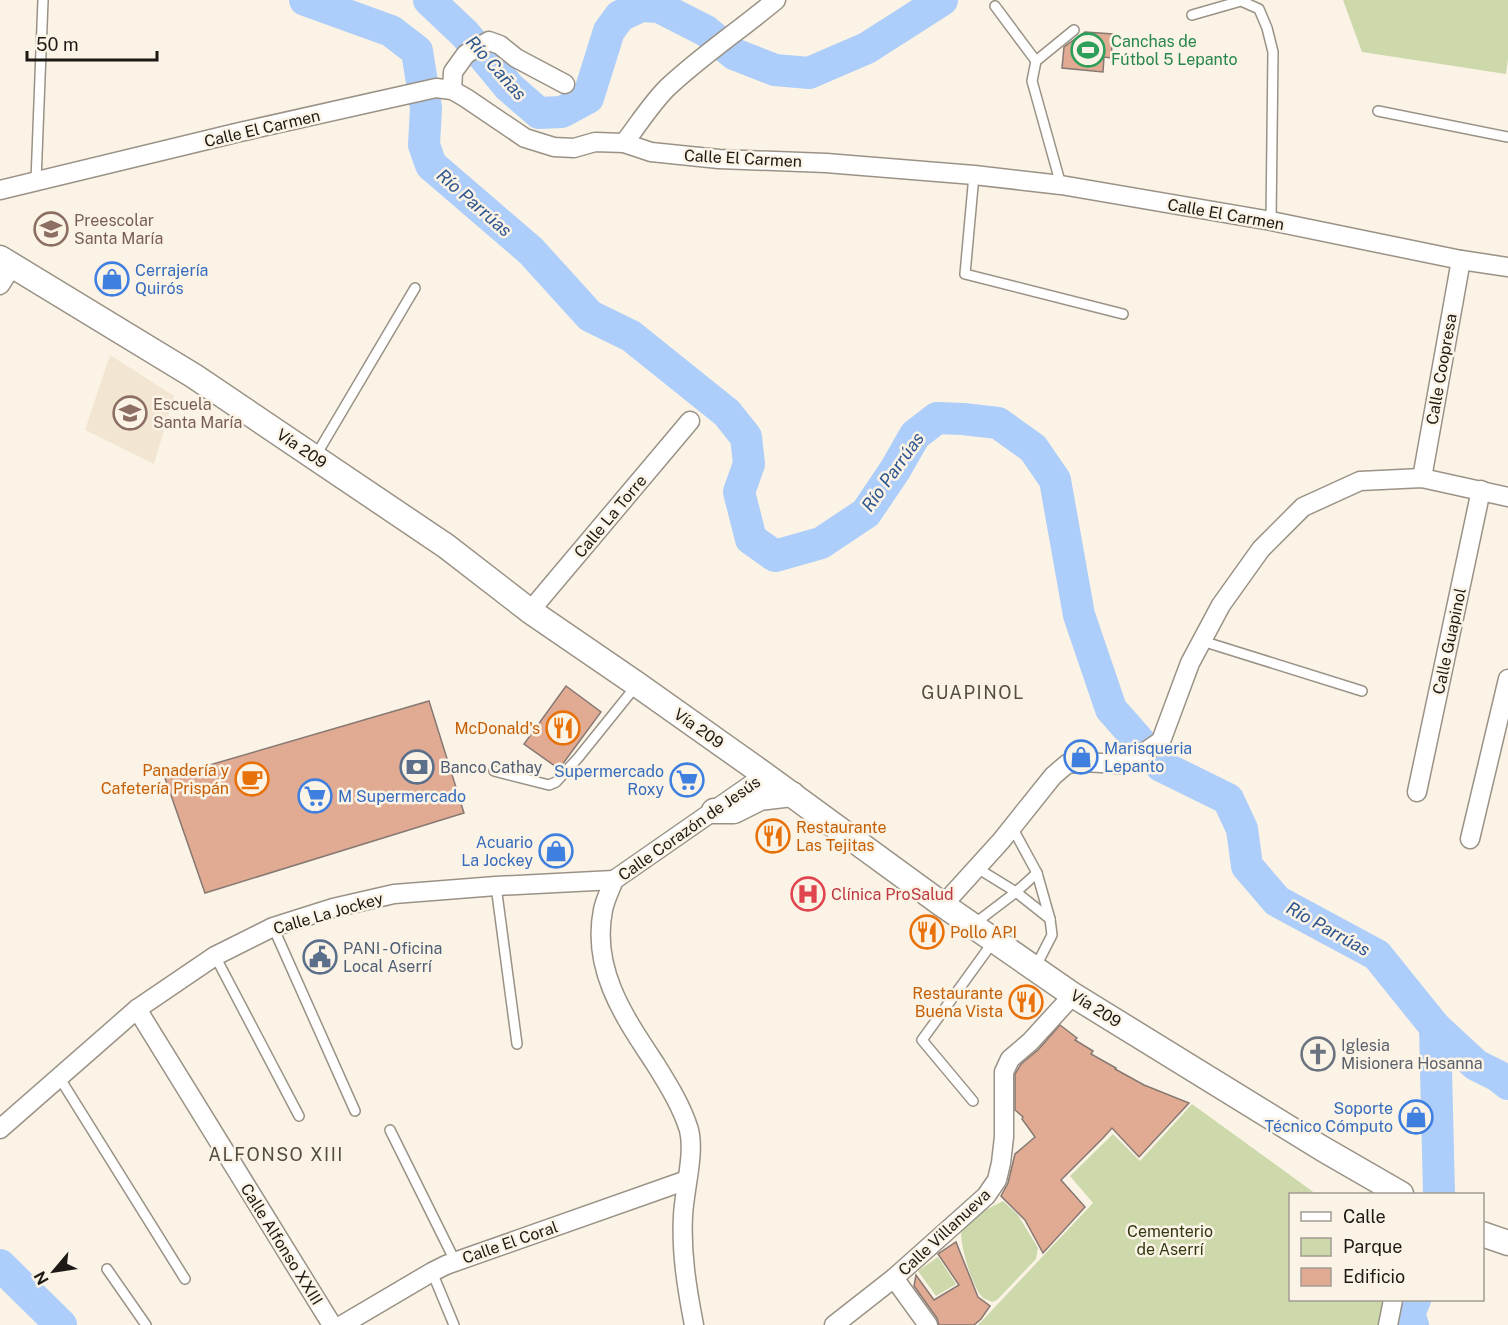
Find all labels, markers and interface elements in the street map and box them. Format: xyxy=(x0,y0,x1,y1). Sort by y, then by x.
scale bar xyxy=(27,24,158,62)
water label: Río Cañas xyxy=(462,31,531,104)
sports icon: Canchas de Fútbol 5 Lepanto xyxy=(1070,32,1106,68)
place label: Canchas de Fútbol 5 Lepanto xyxy=(1111,32,1238,69)
text: 50 m xyxy=(36,34,79,55)
street label: Calle El Carmen xyxy=(202,106,322,151)
street label: Calle El Carmen xyxy=(683,146,803,171)
water label: Río Parrúas xyxy=(433,164,516,241)
street label: Calle El Carmen xyxy=(1166,195,1286,234)
school or university icon: Preescolar Santa María xyxy=(33,211,69,247)
place label: Preescolar Santa María xyxy=(74,211,163,248)
shop icon: Cerrajería Quirós xyxy=(94,261,130,297)
place label: Cerrajería Quirós xyxy=(135,261,208,298)
street label: Calle Coopresa xyxy=(1422,312,1461,426)
school or university icon: Escuela Santa María xyxy=(112,395,148,431)
place label: Escuela Santa María xyxy=(153,395,242,432)
street label: Vía 209 xyxy=(273,425,330,472)
water label: Río Parrúas xyxy=(857,428,928,515)
street label: Calle La Torre xyxy=(570,471,651,562)
street label: Calle Guapinol xyxy=(1429,586,1470,696)
district label: GUAPINOL xyxy=(921,682,1025,703)
street label: Vía 209 xyxy=(670,704,727,752)
restaurant icon: McDonald's xyxy=(545,710,581,746)
place label: McDonald's xyxy=(454,719,540,738)
shop icon: Marisqueria Lepanto xyxy=(1063,739,1099,775)
place label: Marisqueria Lepanto xyxy=(1104,739,1192,776)
bank icon: Banco Cathay xyxy=(399,749,435,785)
place label: Banco Cathay xyxy=(440,758,543,777)
place label: Panadería y Cafetería Prispán xyxy=(101,761,229,798)
cafe icon: Panadería y Cafetería Prispán xyxy=(234,761,270,797)
place label: Supermercado Roxy xyxy=(554,762,664,799)
supermarket icon: Supermercado Roxy xyxy=(669,762,705,798)
street label: Calle Corazón de Jesús xyxy=(615,772,764,885)
supermarket icon: M Supermercado xyxy=(297,778,333,814)
place label: M Supermercado xyxy=(338,787,466,806)
restaurant icon: Restaurante Las Tejitas xyxy=(755,818,791,854)
place label: Restaurante Las Tejitas xyxy=(796,818,887,855)
place label: Acuario La Jockey xyxy=(461,833,533,870)
shop icon: Acuario La Jockey xyxy=(538,833,574,869)
hospital icon: Clínica ProSalud xyxy=(790,876,826,912)
place label: Clínica ProSalud xyxy=(831,885,954,904)
street label: Calle La Jockey xyxy=(271,889,386,938)
water label: Río Parrúas xyxy=(1283,897,1374,960)
restaurant icon: Pollo API xyxy=(909,914,945,950)
place label: Pollo API xyxy=(950,923,1017,942)
public building icon: PANI - Oficina Local Aserrí xyxy=(302,939,338,975)
place label: PANI - Oficina Local Aserrí xyxy=(343,939,442,976)
place label: Restaurante Buena Vista xyxy=(912,984,1003,1021)
restaurant icon: Restaurante Buena Vista xyxy=(1008,984,1044,1020)
street label: Vía 209 xyxy=(1067,985,1125,1031)
church icon: Iglesia Misionera Hosanna xyxy=(1300,1036,1336,1072)
place label: Iglesia Misionera Hosanna xyxy=(1341,1036,1483,1073)
place label: Soporte Técnico Cómputo xyxy=(1265,1099,1393,1136)
shop icon: Soporte Técnico Cómputo xyxy=(1398,1099,1434,1135)
district label: ALFONSO XIII xyxy=(208,1144,344,1165)
street label: Calle Alfonso XXIII xyxy=(237,1180,327,1308)
street label: Calle Villanueva xyxy=(895,1185,994,1280)
legend xyxy=(1289,1193,1484,1301)
text: Calle xyxy=(1343,1206,1386,1227)
street label: Calle El Coral xyxy=(460,1217,561,1268)
park label: Cementerio de Aserrí xyxy=(1127,1222,1213,1259)
text: Parque xyxy=(1343,1236,1403,1257)
north arrow xyxy=(24,1241,84,1301)
text: Edificio xyxy=(1343,1266,1405,1287)
text: N xyxy=(30,1268,53,1288)

